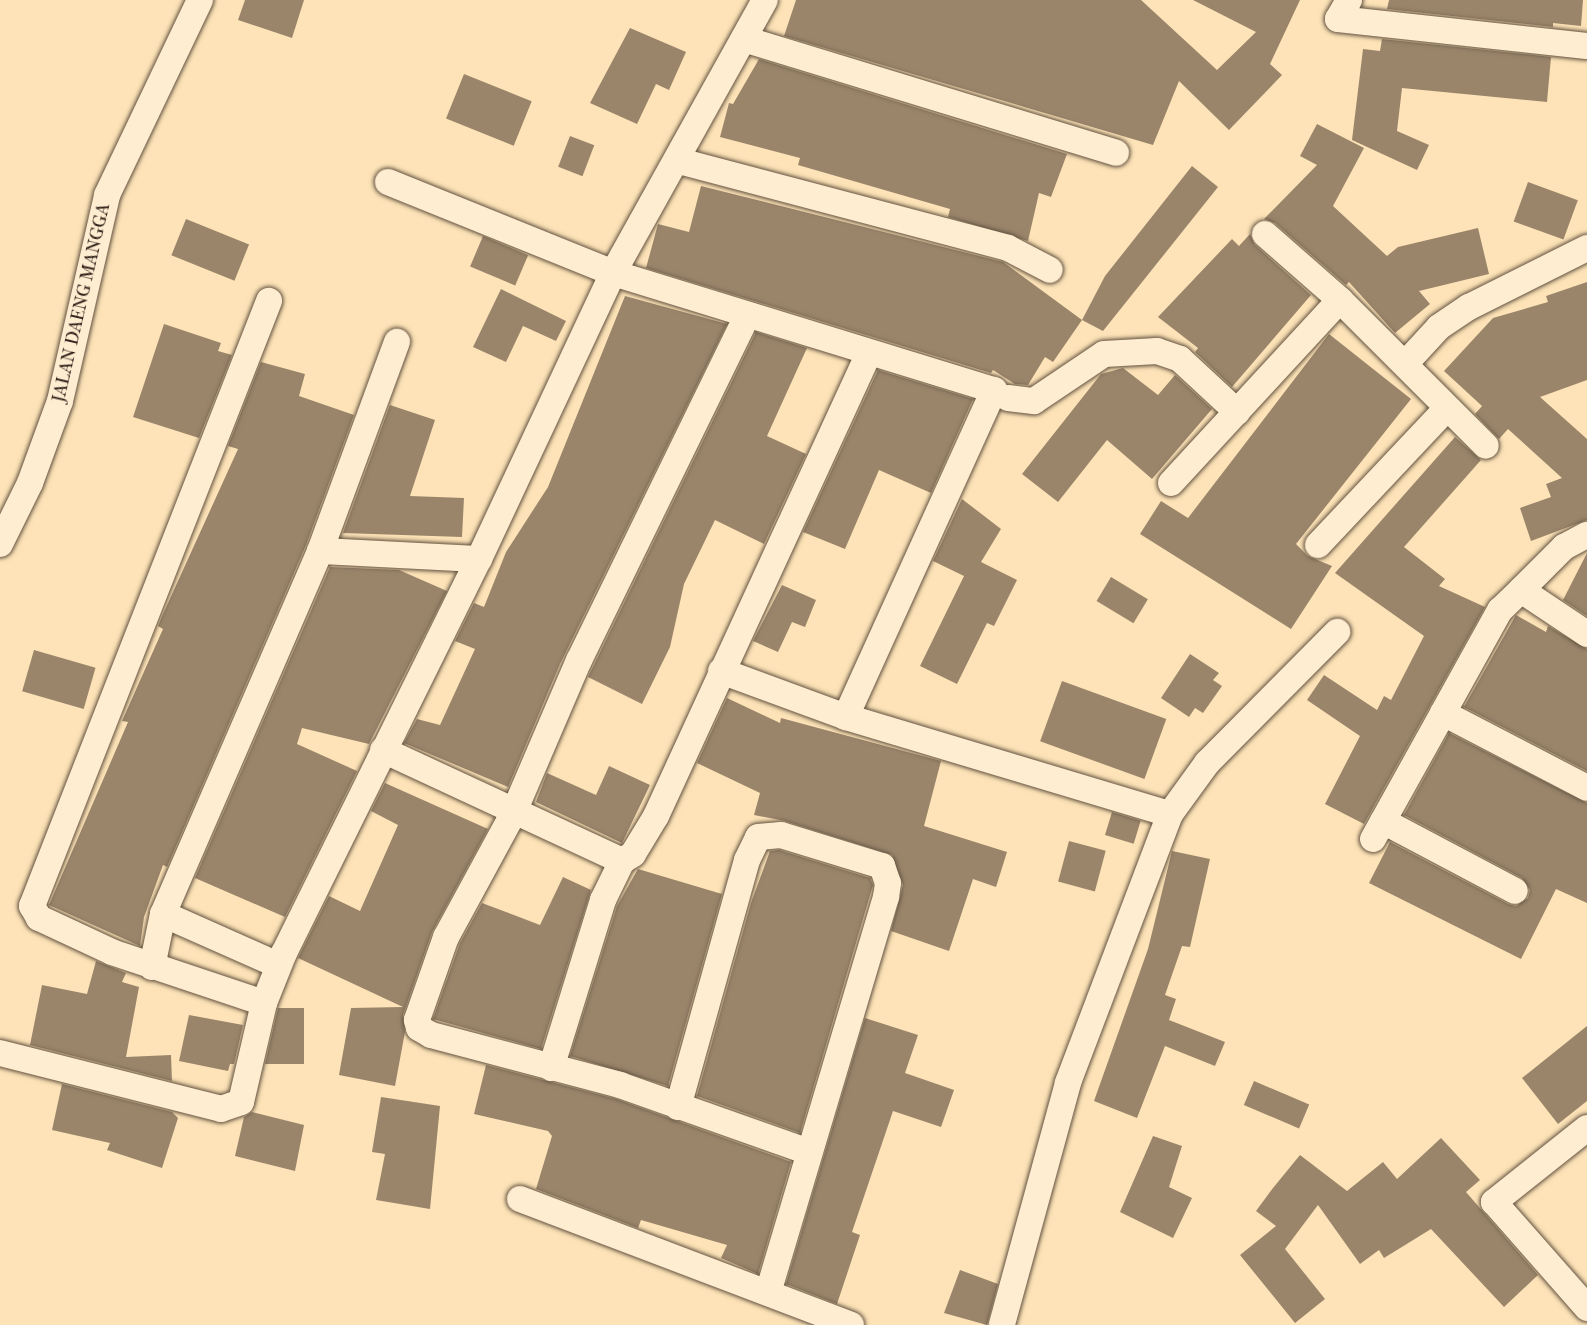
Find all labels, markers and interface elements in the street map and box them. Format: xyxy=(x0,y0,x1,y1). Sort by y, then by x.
street label: JALAN DAENG MANGGA xyxy=(49,201,115,405)

